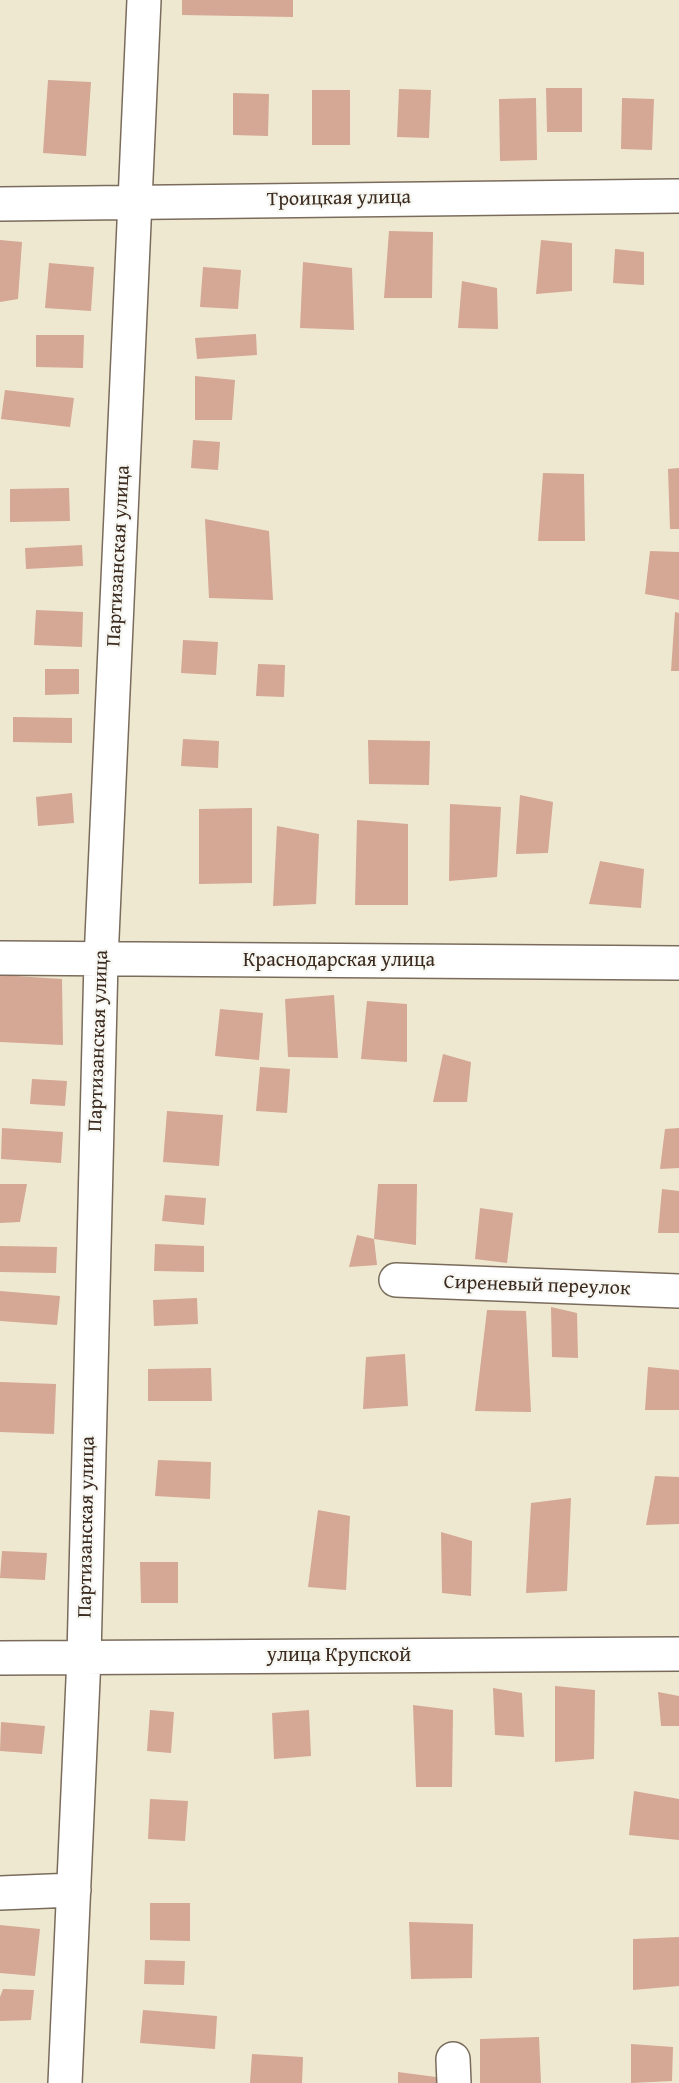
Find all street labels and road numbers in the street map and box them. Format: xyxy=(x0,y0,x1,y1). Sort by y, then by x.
street label: Троицкая улица xyxy=(267,186,411,212)
street label: Партизанская улица xyxy=(102,465,136,647)
street label: Краснодарская улица xyxy=(243,949,435,973)
street label: Партизанская улица xyxy=(84,950,114,1132)
street label: Сиреневый переулок xyxy=(443,1271,631,1301)
street label: Партизанская улица xyxy=(73,1436,101,1618)
street label: улица Крупской xyxy=(267,1644,411,1668)

